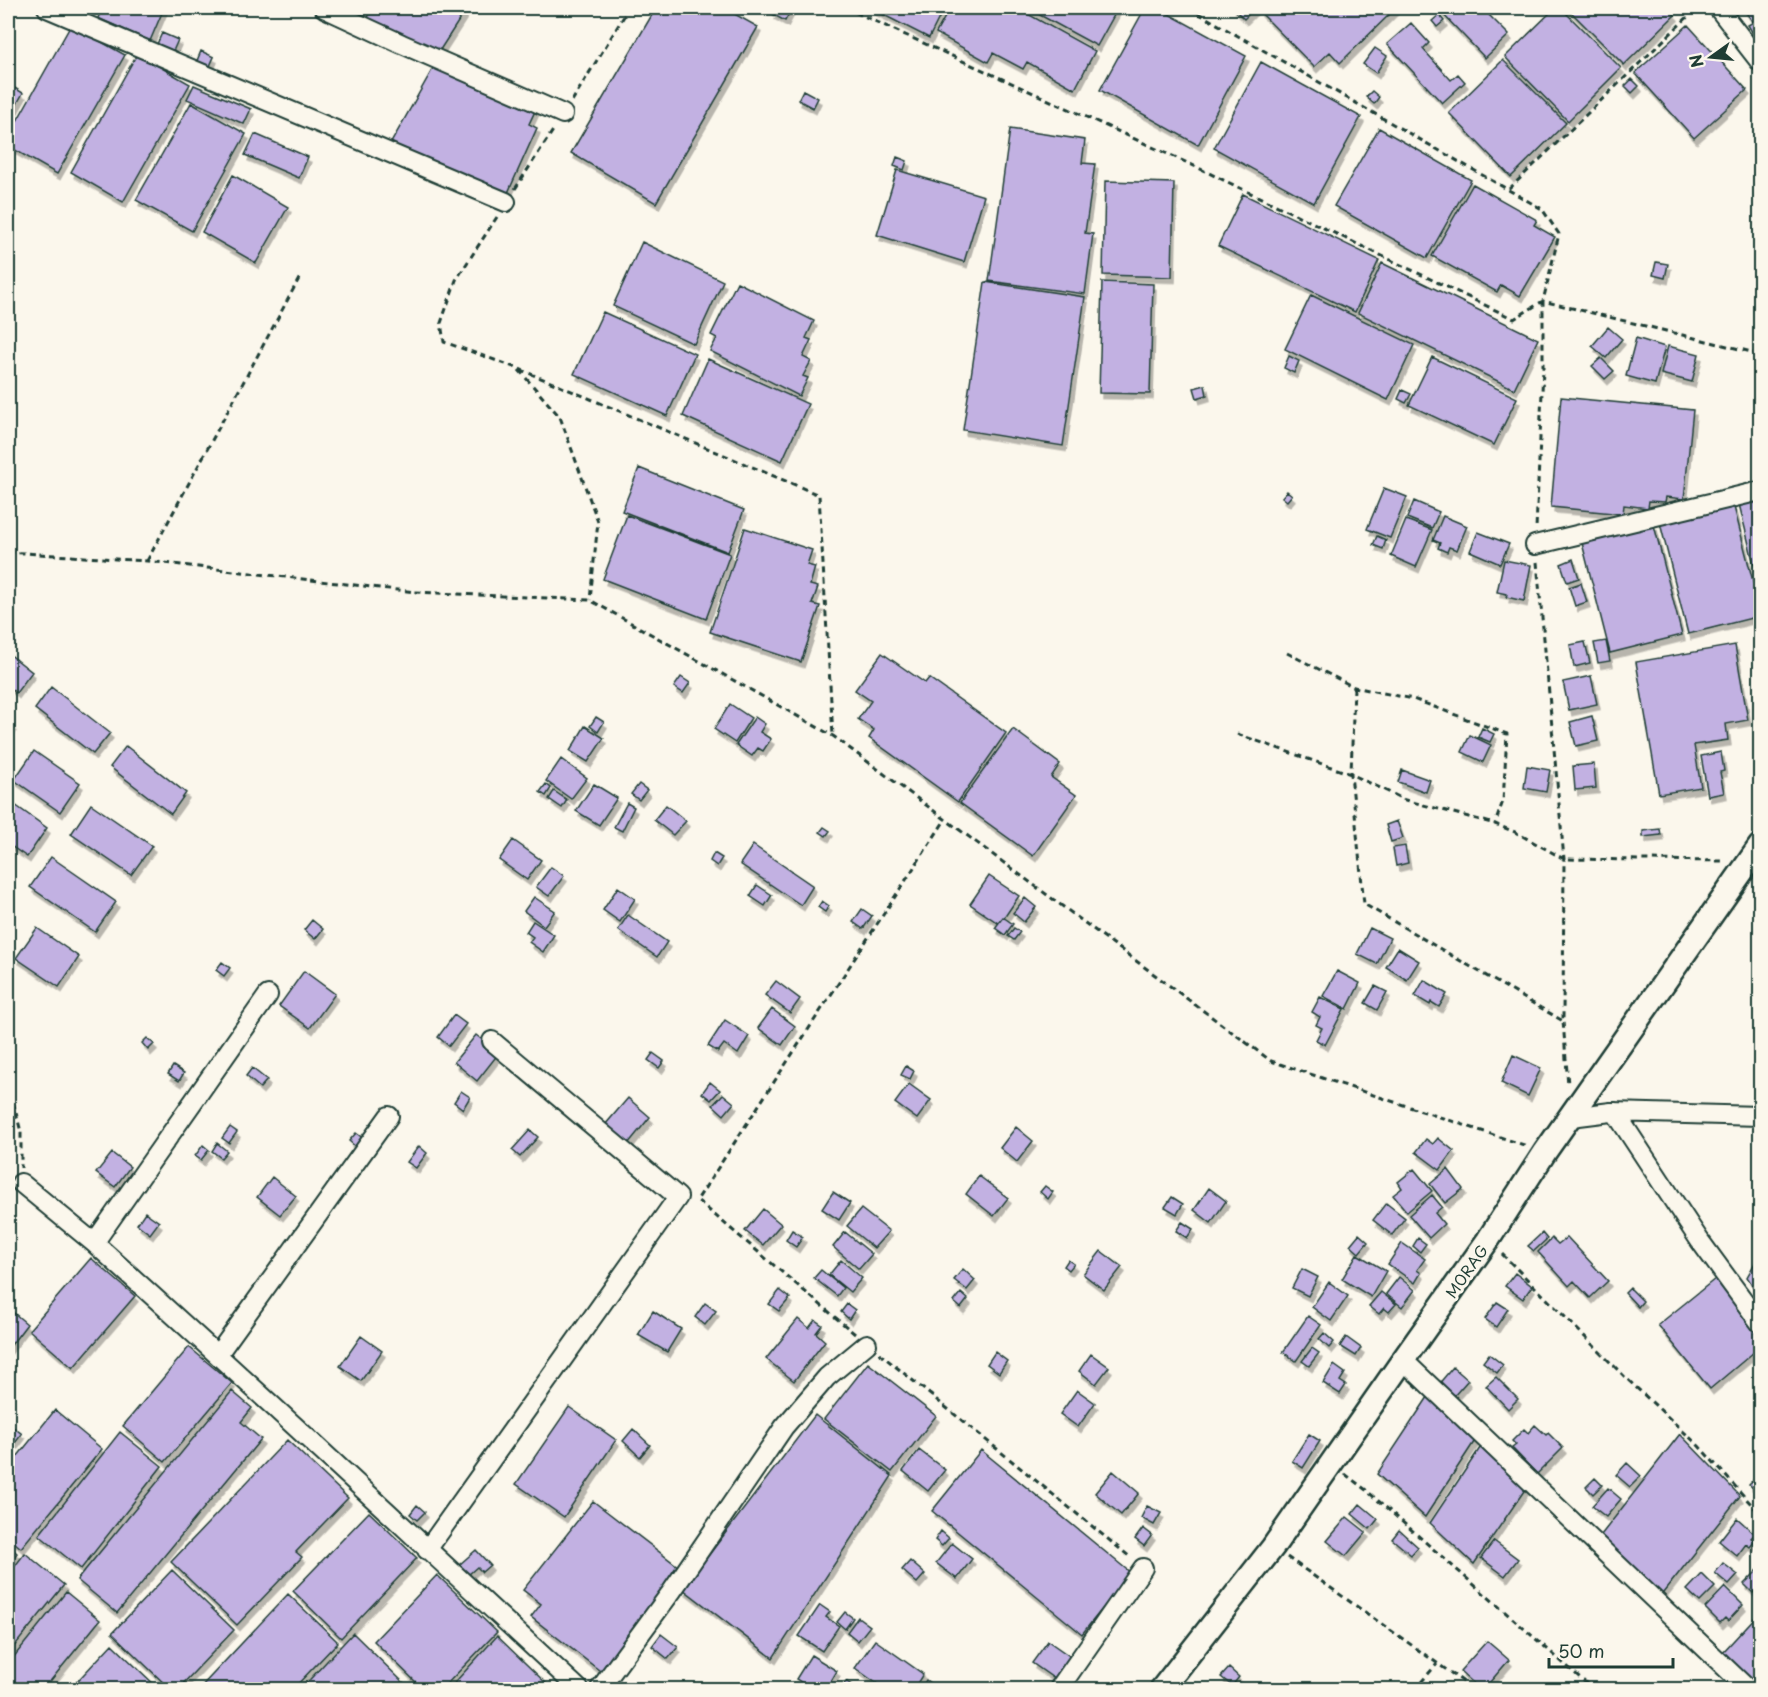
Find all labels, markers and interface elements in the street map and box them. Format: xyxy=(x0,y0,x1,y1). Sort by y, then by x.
north arrow xyxy=(1681,27,1741,87)
text: N xyxy=(1682,52,1709,70)
street label: MORAG xyxy=(1439,1240,1493,1302)
scale bar xyxy=(1549,1631,1674,1669)
text: 50 m xyxy=(1558,1637,1605,1664)

